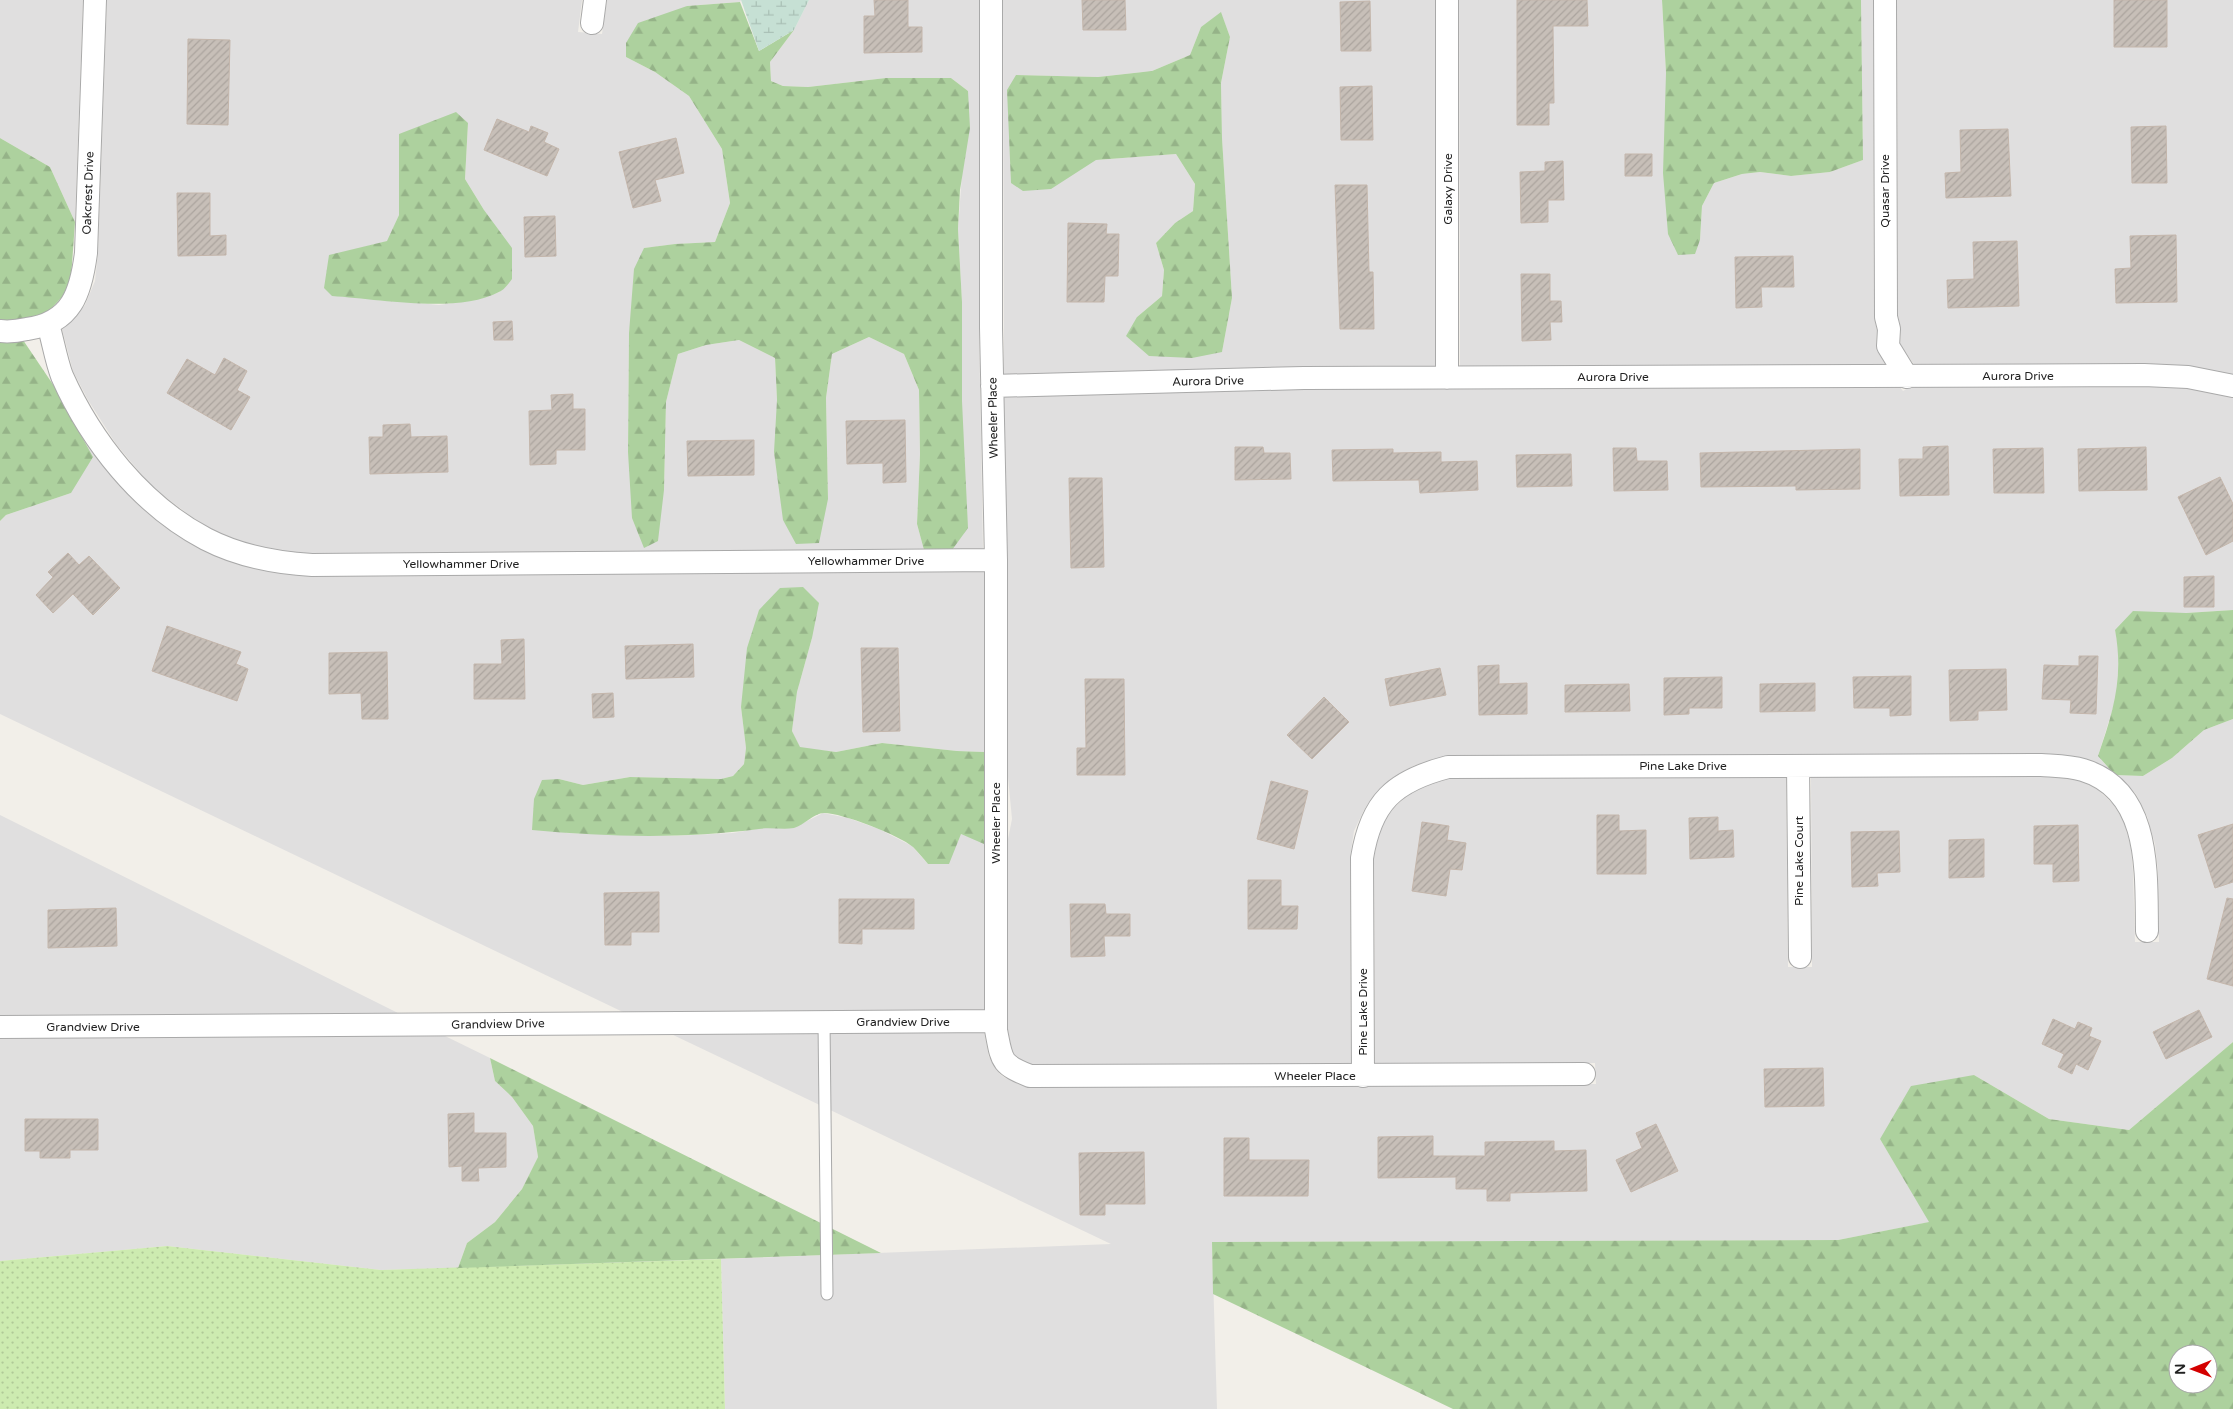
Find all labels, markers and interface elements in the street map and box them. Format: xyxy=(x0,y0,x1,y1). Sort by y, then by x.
street label: Oakcrest Drive xyxy=(80,151,96,235)
street label: Galaxy Drive xyxy=(1441,153,1455,225)
street label: Quasar Drive xyxy=(1878,154,1892,228)
street label: Aurora Drive xyxy=(1982,369,2054,383)
street label: Aurora Drive xyxy=(1577,370,1649,384)
street label: Aurora Drive xyxy=(1172,373,1244,389)
street label: Wheeler Place xyxy=(985,377,1001,459)
street label: Yellowhammer Drive xyxy=(808,554,924,568)
street label: Yellowhammer Drive xyxy=(403,557,519,571)
street label: Pine Lake Drive xyxy=(1639,759,1727,773)
street label: Wheeler Place xyxy=(989,782,1003,864)
street label: Pine Lake Court xyxy=(1792,816,1806,906)
street label: Pine Lake Drive xyxy=(1356,968,1370,1056)
street label: Grandview Drive xyxy=(856,1015,950,1029)
street label: Grandview Drive xyxy=(451,1016,545,1032)
street label: Grandview Drive xyxy=(46,1020,140,1034)
street label: Wheeler Place xyxy=(1274,1069,1356,1083)
north arrow xyxy=(2168,1344,2218,1394)
text: N xyxy=(2172,1363,2189,1375)

